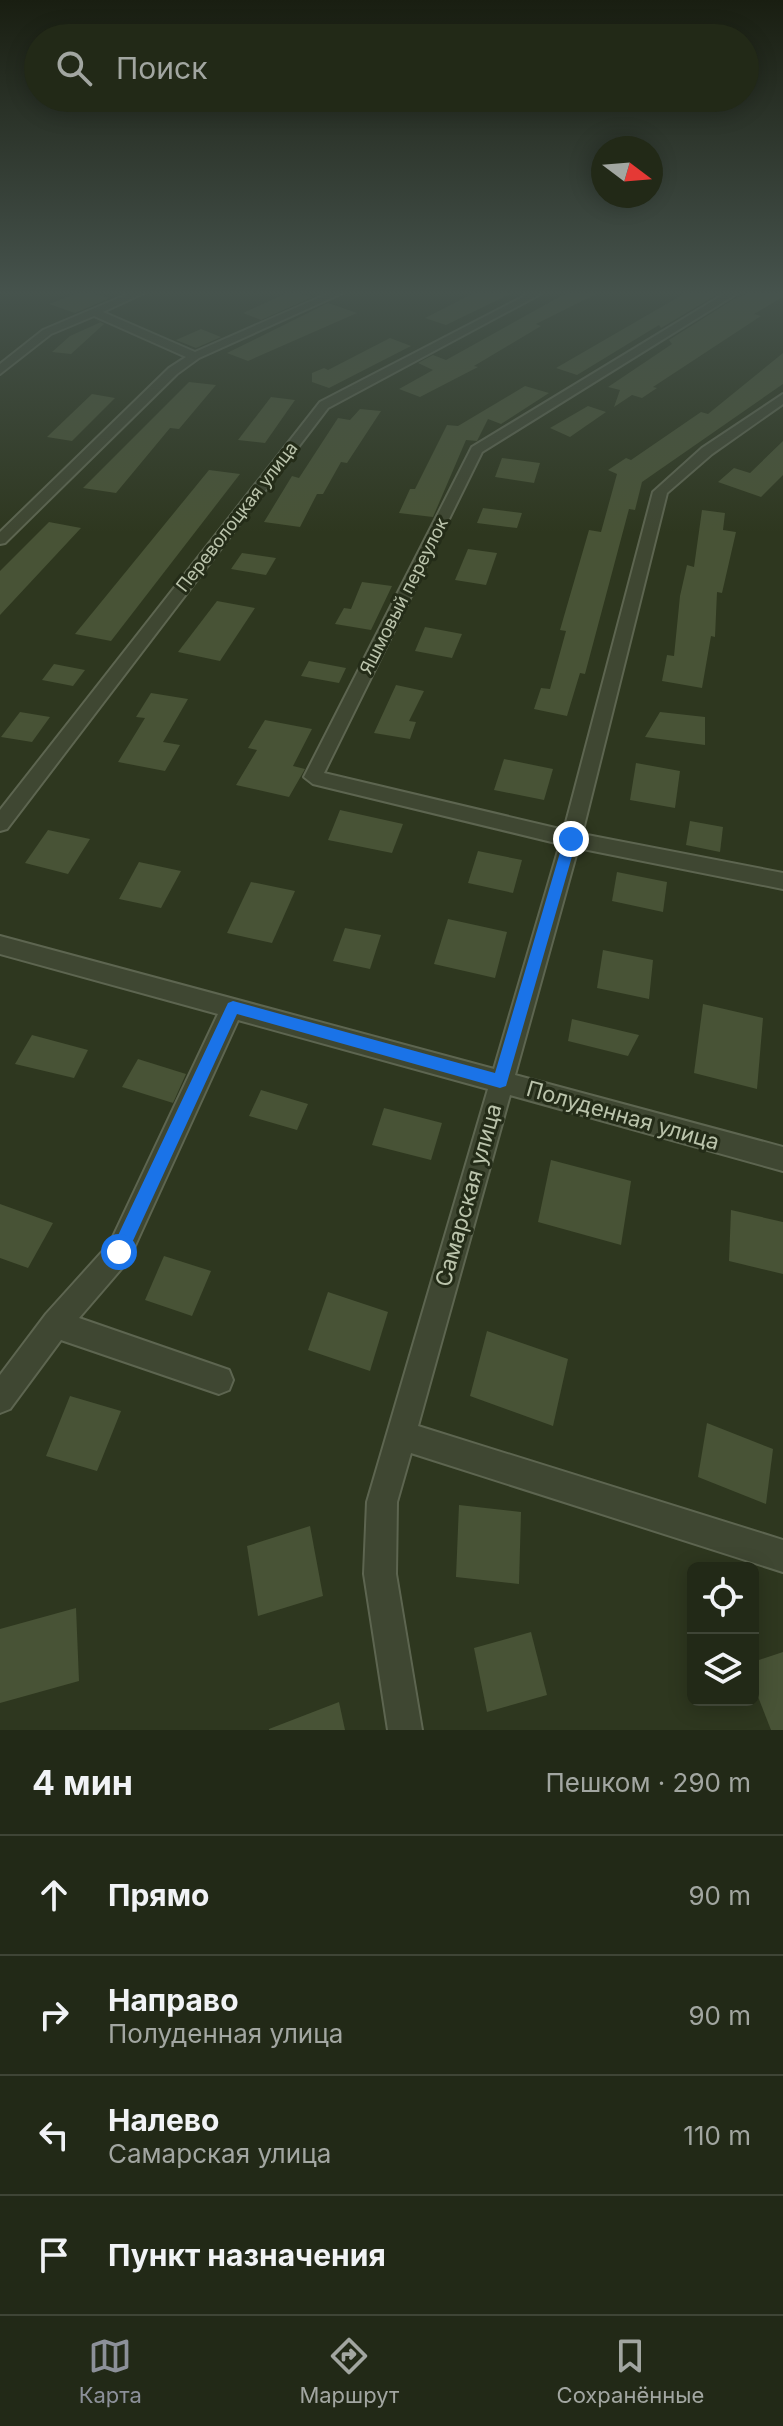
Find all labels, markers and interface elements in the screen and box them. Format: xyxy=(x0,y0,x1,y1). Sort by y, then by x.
search box xyxy=(24,24,759,112)
icon: search xyxy=(52,46,96,90)
text: Поиск xyxy=(116,50,207,86)
north arrow xyxy=(591,136,663,208)
street label: Переволоцкая улица xyxy=(172,438,302,596)
street label: Яшмовый переулок xyxy=(355,514,452,677)
route end xyxy=(553,821,589,857)
street label: Полуденная улица xyxy=(524,1075,722,1155)
street label: Самарская улица xyxy=(429,1101,507,1289)
route start xyxy=(101,1234,137,1270)
map controls xyxy=(687,1562,759,1706)
button: locate xyxy=(687,1562,759,1634)
button: layers xyxy=(687,1634,759,1706)
text: 4 мин xyxy=(32,1762,133,1803)
text: Пешком · 290 m xyxy=(545,1767,751,1798)
icon: ahead xyxy=(32,1873,76,1917)
text: Прямо xyxy=(108,1877,209,1913)
text: 90 m xyxy=(688,1880,751,1911)
text: Направо xyxy=(108,1982,239,2018)
icon: right xyxy=(32,1993,76,2037)
text: 90 m xyxy=(688,2000,751,2031)
text: Полуденная улица xyxy=(108,2018,343,2049)
text: Налево xyxy=(108,2102,220,2138)
icon: left xyxy=(32,2113,76,2157)
text: 110 m xyxy=(683,2120,751,2151)
text: Самарская улица xyxy=(108,2138,331,2169)
icon: arrive xyxy=(32,2233,76,2277)
text: Пункт назначения xyxy=(108,2237,386,2273)
tab: Карта xyxy=(79,2334,142,2408)
tab: Маршрут xyxy=(299,2334,399,2408)
tab: Сохранённые xyxy=(557,2334,704,2408)

